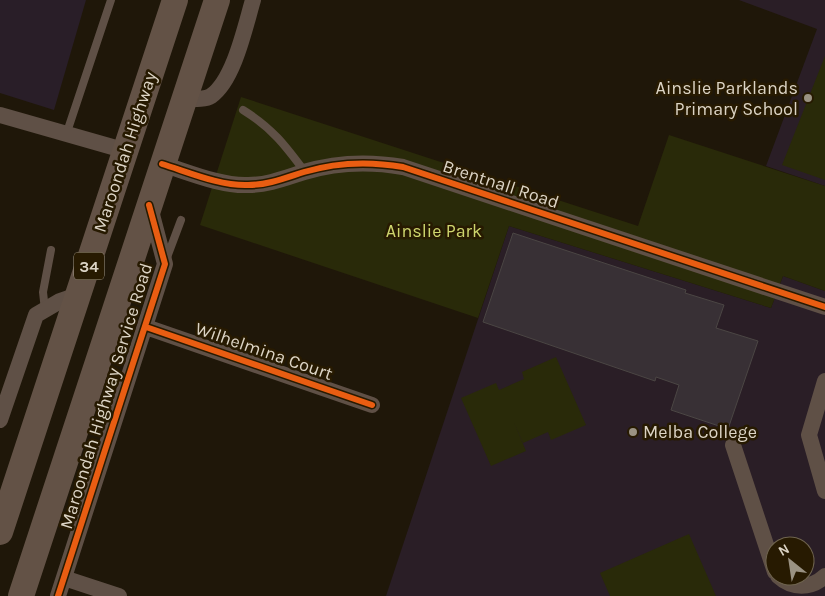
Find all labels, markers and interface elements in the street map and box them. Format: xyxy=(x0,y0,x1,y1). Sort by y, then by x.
street label: Maroondah Highway xyxy=(89,68,162,235)
place label: Ainslie Parklands Primary School xyxy=(656,77,798,120)
marker: Ainslie Parklands Primary School xyxy=(802,92,814,104)
street label: Brentnall Road xyxy=(440,155,562,213)
park label: Ainslie Park xyxy=(386,220,482,242)
road number: 34 xyxy=(74,252,104,280)
street label: Maroondah Highway Service Road xyxy=(55,260,157,532)
street label: Wilhelmina Court xyxy=(192,317,336,385)
place label: Melba College xyxy=(643,421,757,443)
marker: Melba College xyxy=(627,426,639,438)
north arrow xyxy=(765,536,815,586)
text: N xyxy=(775,540,792,560)

